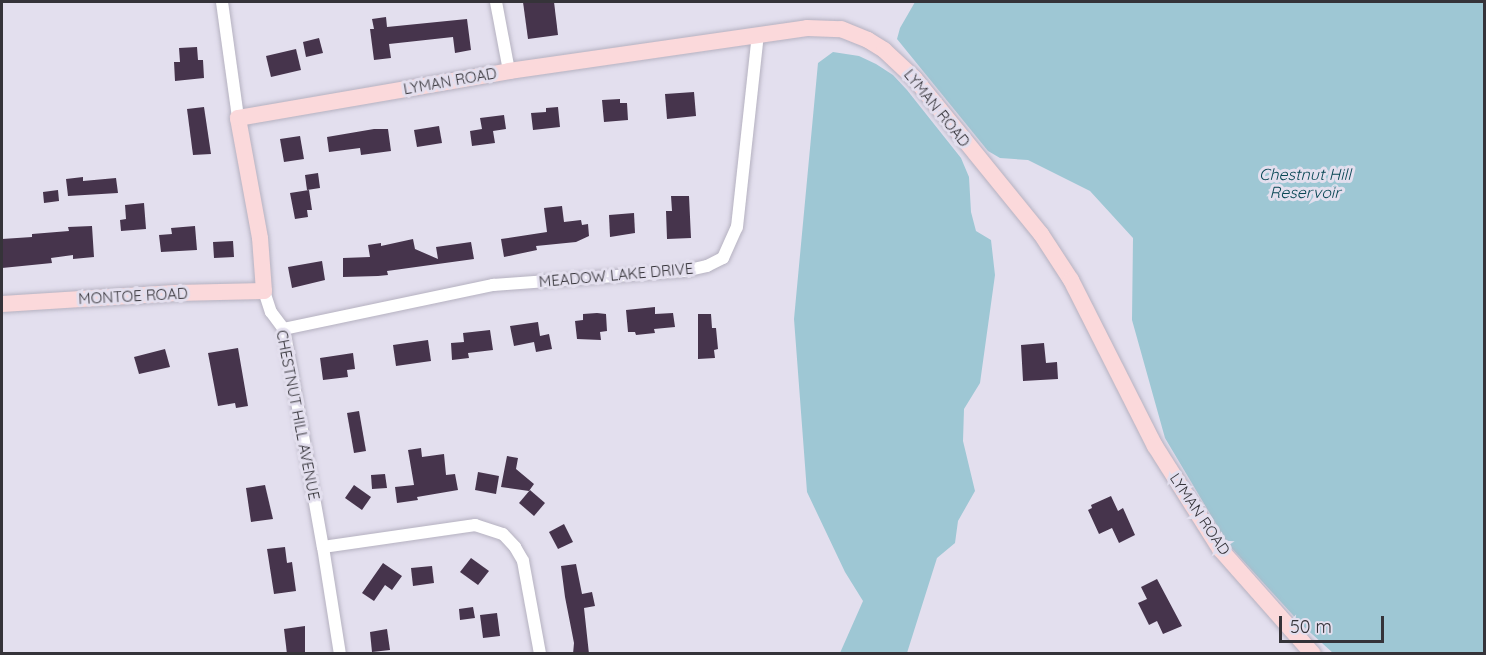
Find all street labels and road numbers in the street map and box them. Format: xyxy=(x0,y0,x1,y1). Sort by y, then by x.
street label: LYMAN ROAD xyxy=(402,64,498,98)
street label: LYMAN ROAD xyxy=(900,66,974,150)
street label: MEADOW LAKE DRIVE xyxy=(538,259,694,291)
street label: MONTOE ROAD xyxy=(78,284,188,308)
street label: CHESTNUT HILL AVENUE xyxy=(273,328,323,502)
street label: LYMAN ROAD xyxy=(1166,470,1234,558)

